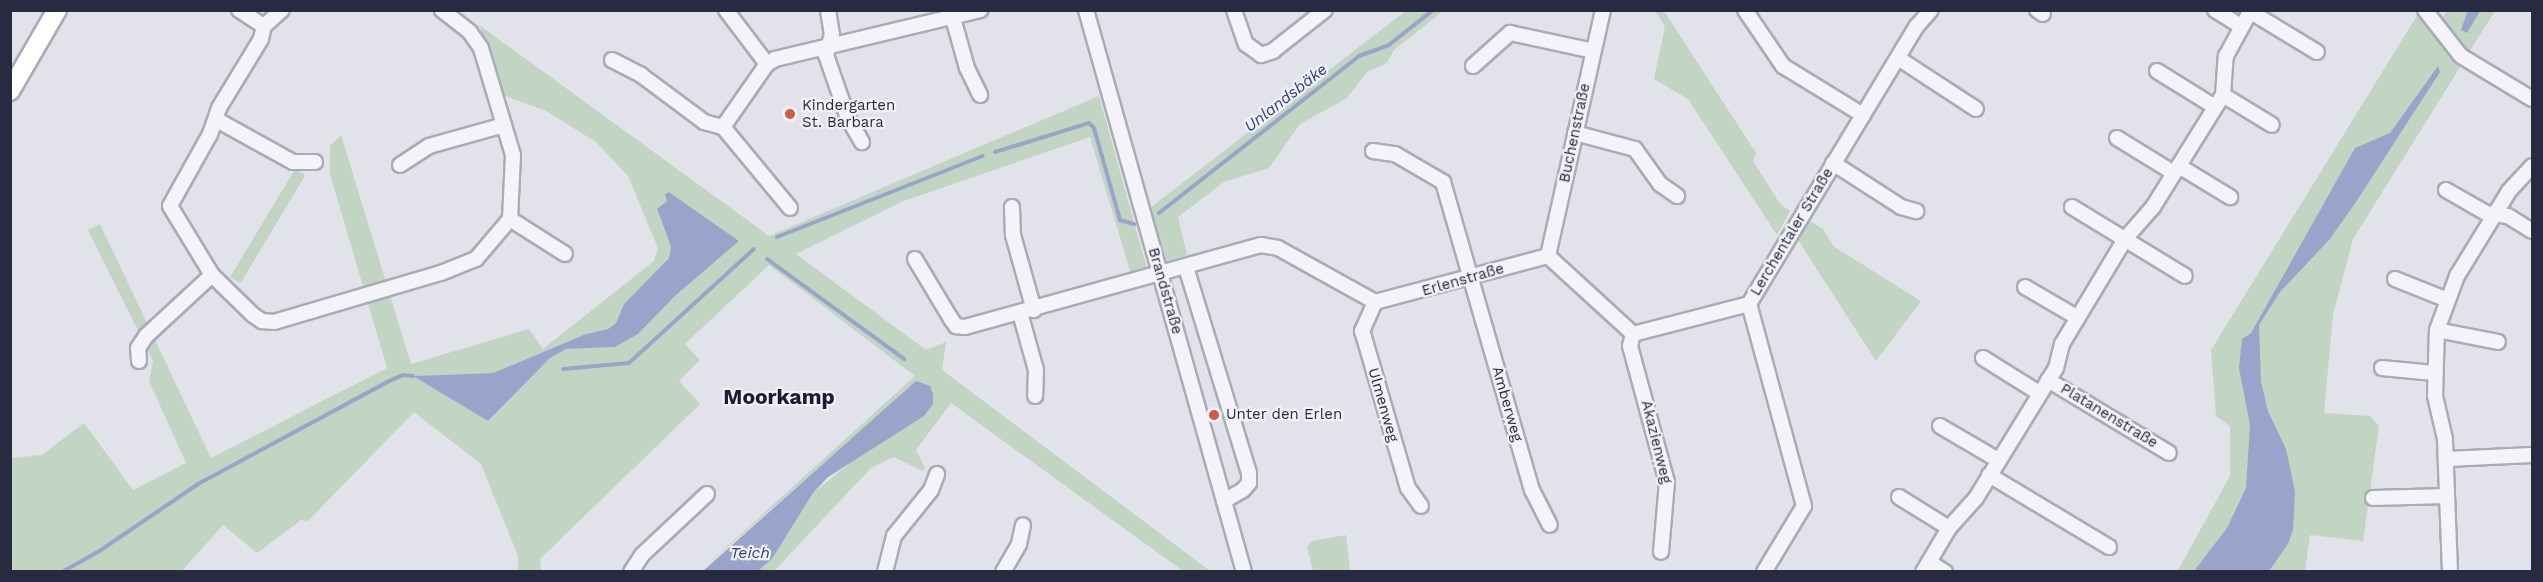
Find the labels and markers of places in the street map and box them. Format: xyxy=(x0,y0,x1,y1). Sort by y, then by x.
place label: Kindergarten St. Barbara xyxy=(802,96,895,131)
marker: Kindergarten St. Barbara xyxy=(783,107,797,121)
place label: Unter den Erlen xyxy=(1226,406,1343,424)
marker: Unter den Erlen xyxy=(1207,408,1221,422)

